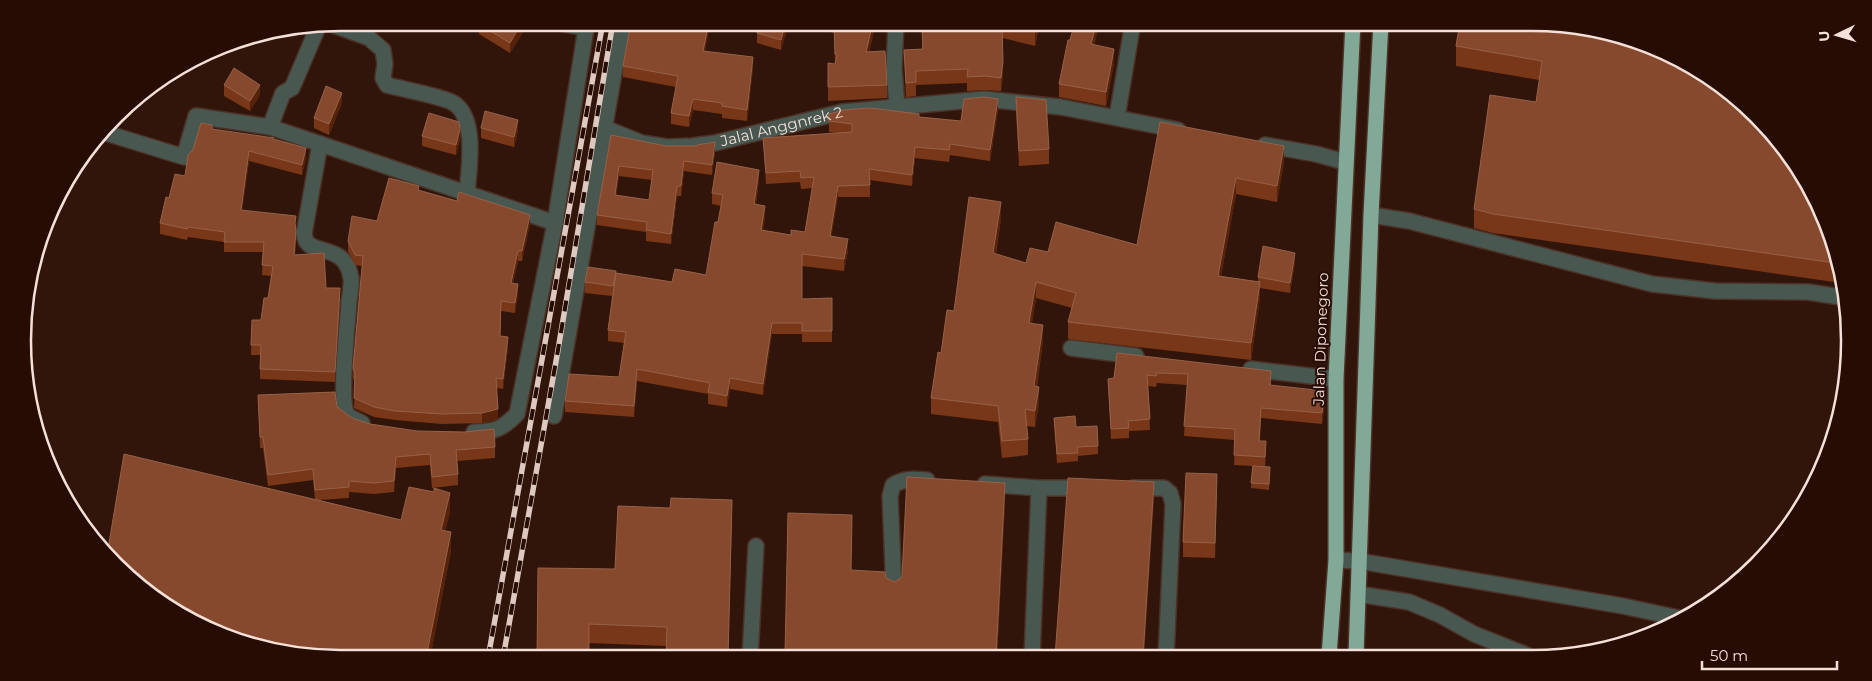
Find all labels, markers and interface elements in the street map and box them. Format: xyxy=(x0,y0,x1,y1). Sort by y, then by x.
north arrow xyxy=(1812,10,1862,60)
text: U xyxy=(1815,30,1833,42)
street label: Jalal Anggnrek 2 xyxy=(717,102,845,151)
street label: Jalan Diponegoro xyxy=(1309,272,1332,407)
scale bar xyxy=(1702,638,1837,670)
text: 50 m xyxy=(1710,646,1748,665)

